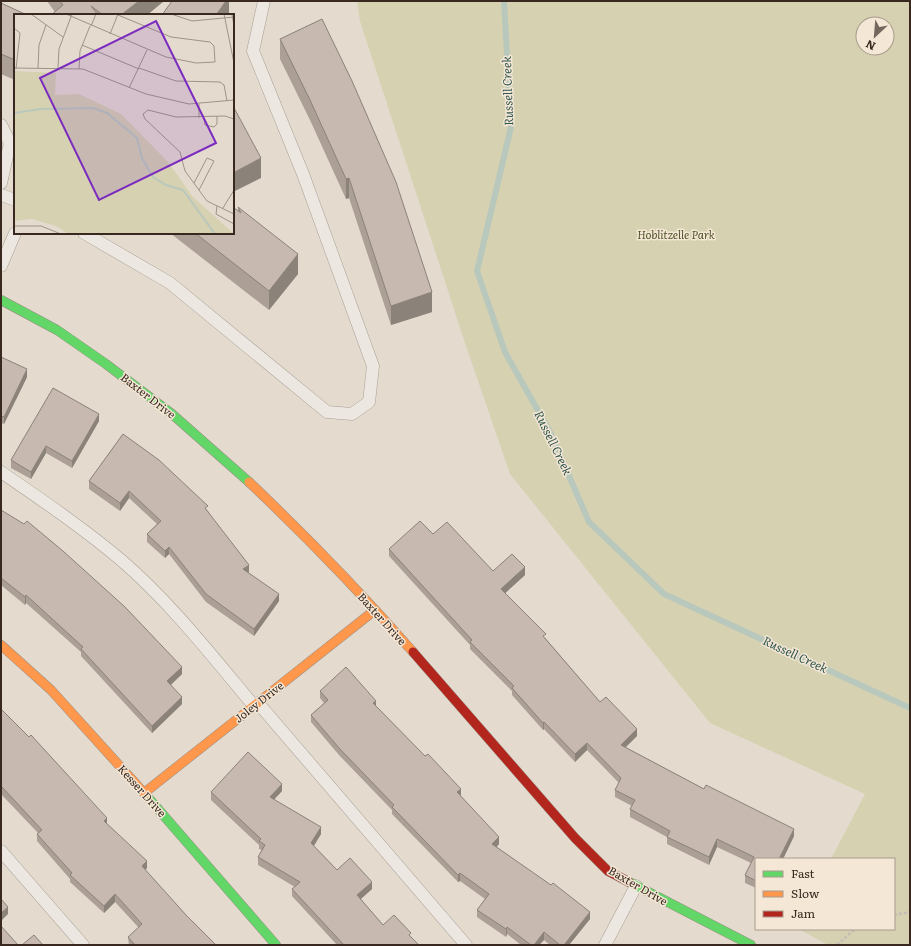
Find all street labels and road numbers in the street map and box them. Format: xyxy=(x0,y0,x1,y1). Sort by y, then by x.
street label: Baxter Drive xyxy=(118,369,180,422)
street label: Baxter Drive xyxy=(355,589,411,648)
street label: Joley Drive xyxy=(230,677,287,726)
street label: Kesser Drive xyxy=(115,761,171,820)
street label: Baxter Drive xyxy=(606,862,671,909)

